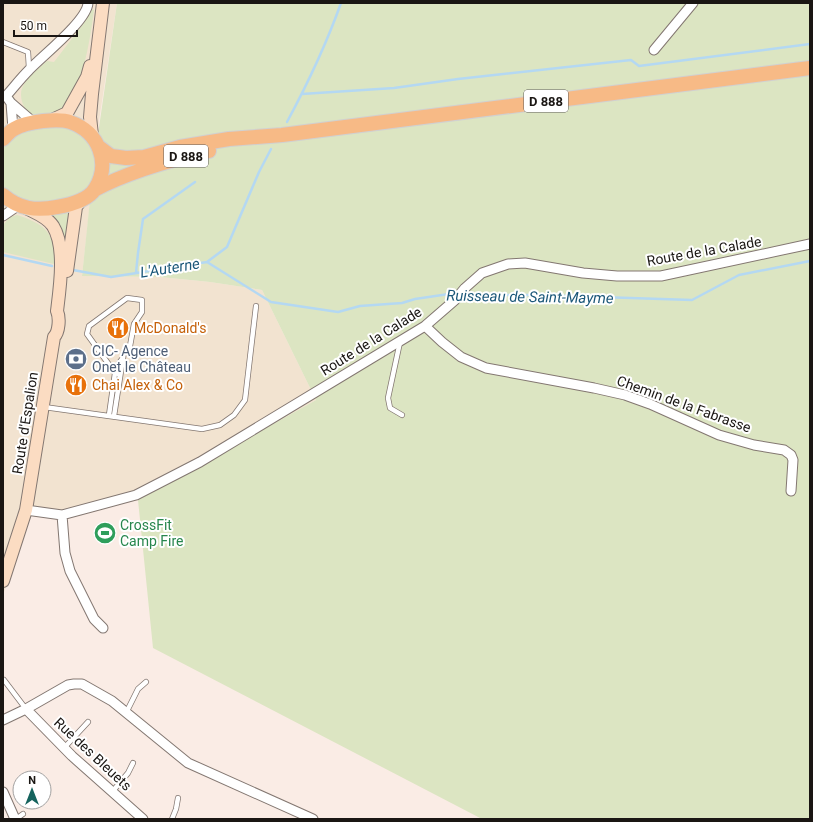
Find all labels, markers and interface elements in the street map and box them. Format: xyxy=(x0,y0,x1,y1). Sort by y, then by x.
scale bar xyxy=(14,12,77,38)
text: 50 m xyxy=(20,19,47,33)
road number: D 888 xyxy=(524,90,568,112)
road number: D 888 xyxy=(164,145,208,167)
street label: Route de la Calade xyxy=(645,233,763,269)
water label: L'Auterne xyxy=(139,254,201,282)
water label: Ruisseau de Saint-Mayme xyxy=(446,287,614,307)
street label: Route de la Calade xyxy=(318,303,424,379)
restaurant icon: McDonald's xyxy=(105,315,131,341)
place label: McDonald's xyxy=(134,320,207,336)
place label: CIC- Agence Onet le Château xyxy=(92,343,191,375)
bank icon: CIC- Agence Onet le Château xyxy=(63,346,89,372)
street label: Route d'Espalion xyxy=(9,371,41,475)
restaurant icon: Chai Alex & Co xyxy=(63,372,89,398)
street label: Chemin de la Fabrasse xyxy=(615,372,753,436)
place label: Chai Alex & Co xyxy=(92,377,183,393)
place label: CrossFit Camp Fire xyxy=(120,517,184,549)
sports icon: CrossFit Camp Fire xyxy=(92,520,118,546)
street label: Rue des Bleuets xyxy=(51,714,135,794)
north arrow xyxy=(12,770,52,810)
text: N xyxy=(28,774,36,787)

